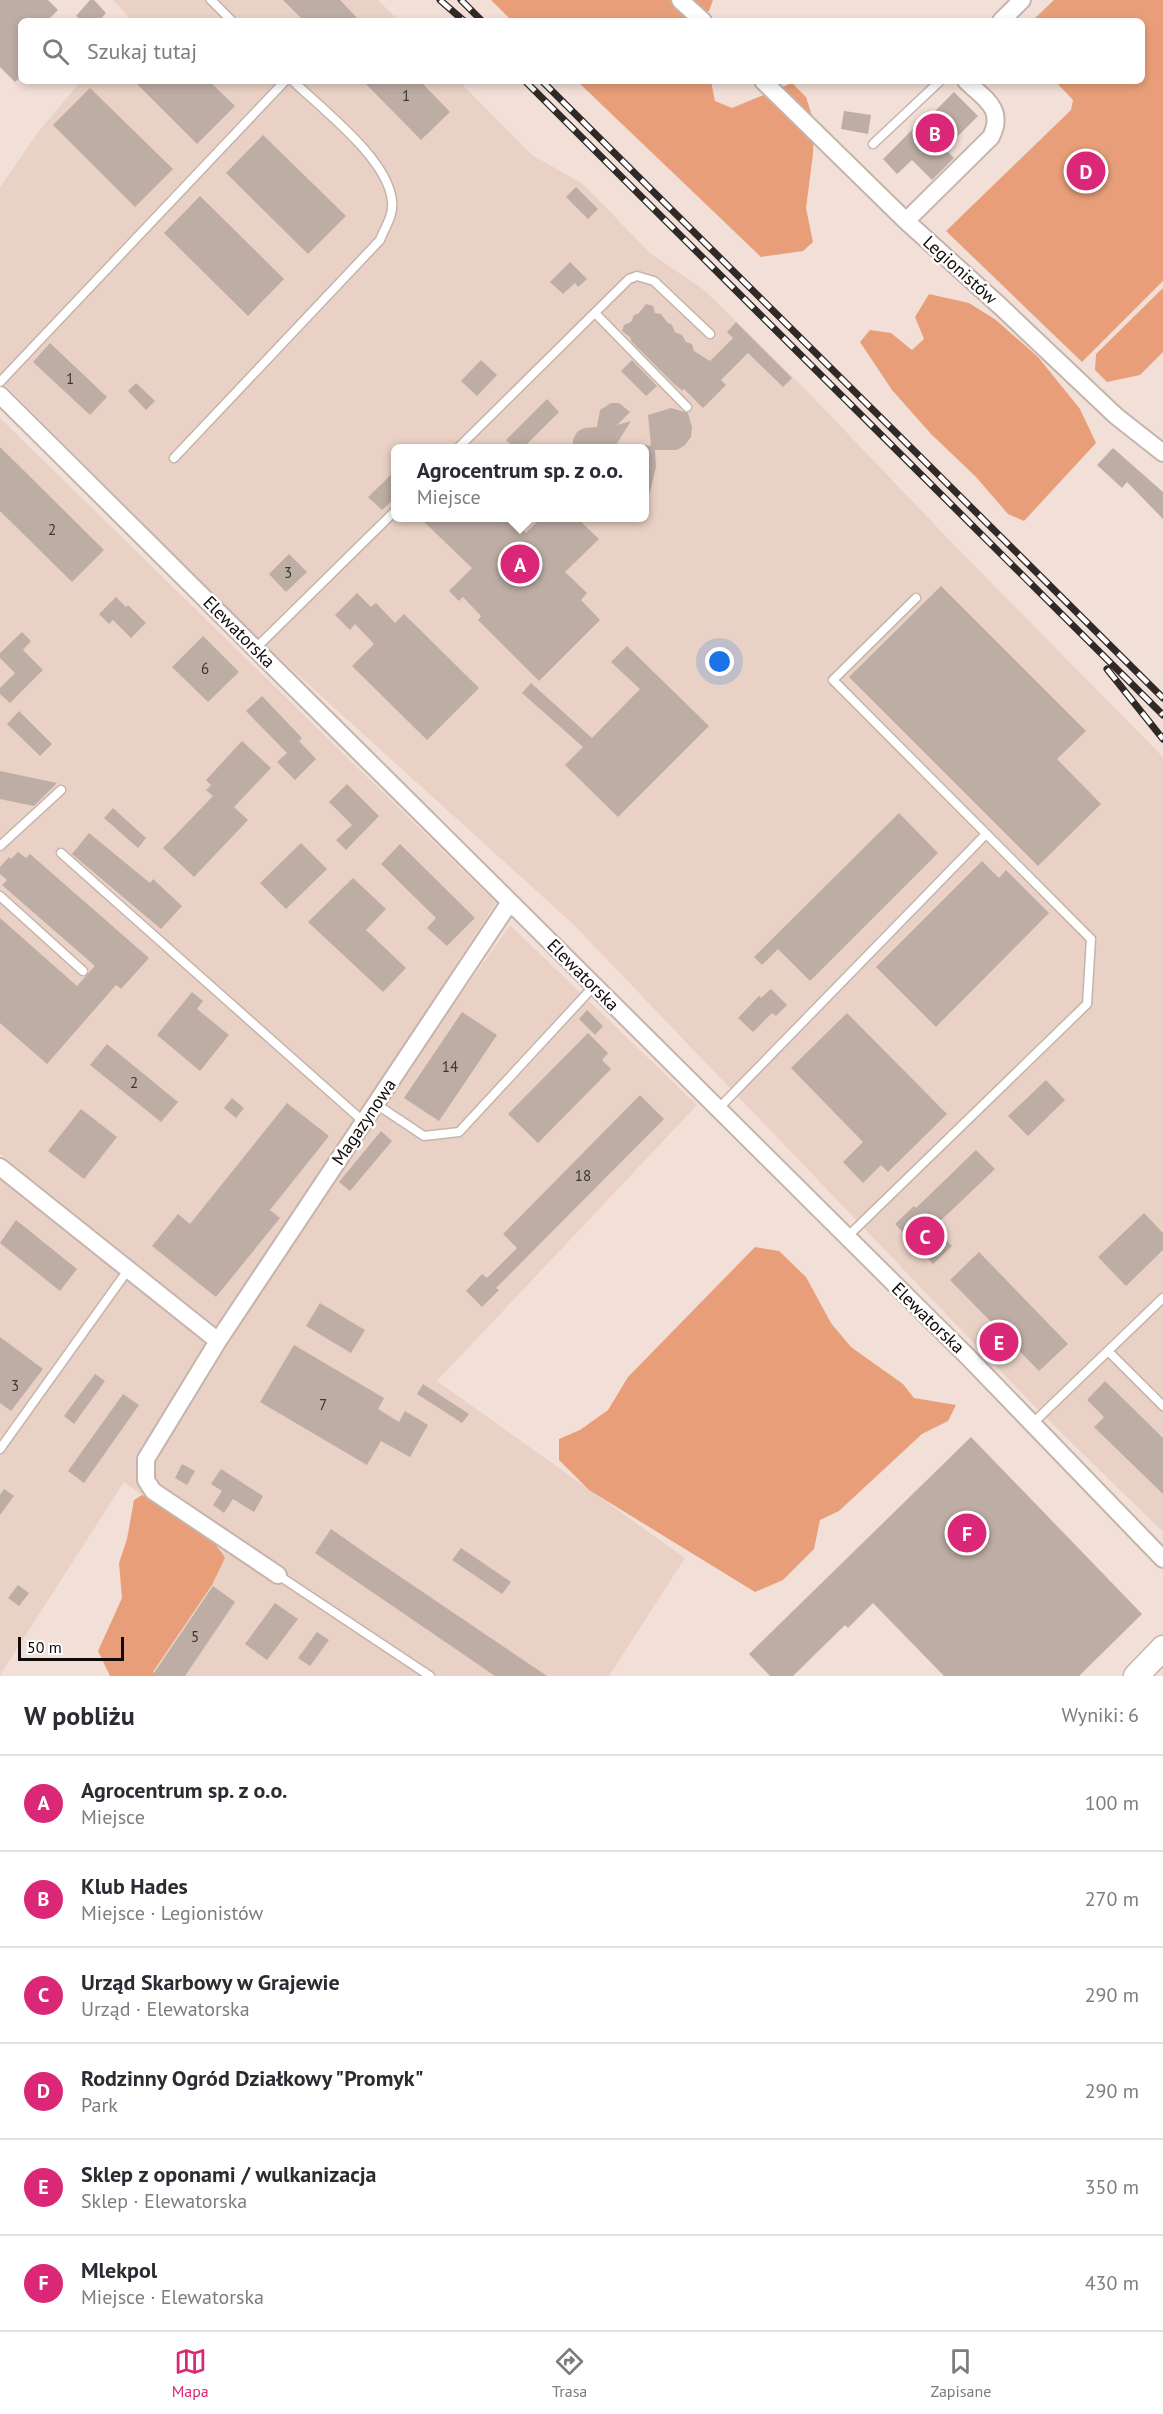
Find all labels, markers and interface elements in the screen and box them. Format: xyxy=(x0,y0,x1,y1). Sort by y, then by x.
search box xyxy=(18,18,1145,84)
icon: search xyxy=(39,35,72,68)
text: Szukaj tutaj xyxy=(87,37,197,65)
house number: 1 xyxy=(402,86,410,105)
pin: B xyxy=(916,110,954,156)
pin: D xyxy=(1066,148,1106,194)
street label: Legionistów xyxy=(918,230,1003,310)
house number: 1 xyxy=(66,369,74,388)
popup xyxy=(391,444,649,522)
text: Agrocentrum sp. z o.o. xyxy=(417,456,623,484)
text: Miejsce xyxy=(417,484,481,510)
house number: 2 xyxy=(48,520,56,539)
pin: A xyxy=(500,542,540,586)
house number: 3 xyxy=(284,563,292,582)
street label: Elewatorska xyxy=(198,591,280,673)
your location xyxy=(705,647,734,676)
house number: 6 xyxy=(201,659,209,678)
street label: Elewatorska xyxy=(542,934,624,1016)
house number: 14 xyxy=(442,1057,458,1076)
house number: 2 xyxy=(130,1073,138,1092)
street label: Magazynowa xyxy=(326,1074,401,1169)
house number: 18 xyxy=(575,1166,591,1185)
pin: C xyxy=(906,1214,944,1258)
street label: Elewatorska xyxy=(887,1277,970,1358)
pin: E xyxy=(980,1320,1018,1364)
house number: 3 xyxy=(11,1376,19,1395)
house number: 7 xyxy=(319,1395,327,1414)
pin: F xyxy=(948,1510,986,1556)
house number: 5 xyxy=(191,1627,199,1646)
scale bar xyxy=(18,1634,124,1662)
text: 50 m xyxy=(27,1637,62,1657)
text: W pobliżu xyxy=(24,1699,135,1732)
text: Wyniki: 6 xyxy=(1062,1702,1139,1728)
text: Agrocentrum sp. z o.o. xyxy=(81,1776,287,1804)
text: A xyxy=(37,1790,50,1816)
text: 100 m xyxy=(1085,1790,1139,1816)
text: Miejsce xyxy=(81,1804,145,1830)
text: Klub Hades xyxy=(81,1872,188,1900)
text: B xyxy=(38,1886,49,1912)
text: 270 m xyxy=(1085,1886,1139,1912)
text: Miejsce · Legionistów xyxy=(81,1900,263,1926)
text: Urząd Skarbowy w Grajewie xyxy=(81,1968,340,1996)
text: C xyxy=(38,1982,49,2008)
text: 290 m xyxy=(1085,1982,1139,2008)
text: Urząd · Elewatorska xyxy=(81,1996,250,2022)
text: Rodzinny Ogród Działkowy "Promyk" xyxy=(81,2064,424,2092)
text: D xyxy=(37,2078,50,2104)
text: 290 m xyxy=(1085,2078,1139,2104)
text: Park xyxy=(81,2092,118,2118)
text: Sklep z oponami / wulkanizacja xyxy=(81,2160,377,2188)
text: E xyxy=(38,2174,49,2200)
text: 350 m xyxy=(1085,2174,1139,2200)
text: Sklep · Elewatorska xyxy=(81,2188,247,2214)
text: Mlekpol xyxy=(81,2256,157,2284)
text: F xyxy=(38,2270,49,2296)
text: 430 m xyxy=(1085,2270,1139,2296)
text: Miejsce · Elewatorska xyxy=(81,2284,264,2310)
tab: Mapa xyxy=(172,2345,209,2401)
tab: Trasa xyxy=(552,2345,587,2401)
tab: Zapisane xyxy=(931,2345,991,2401)

